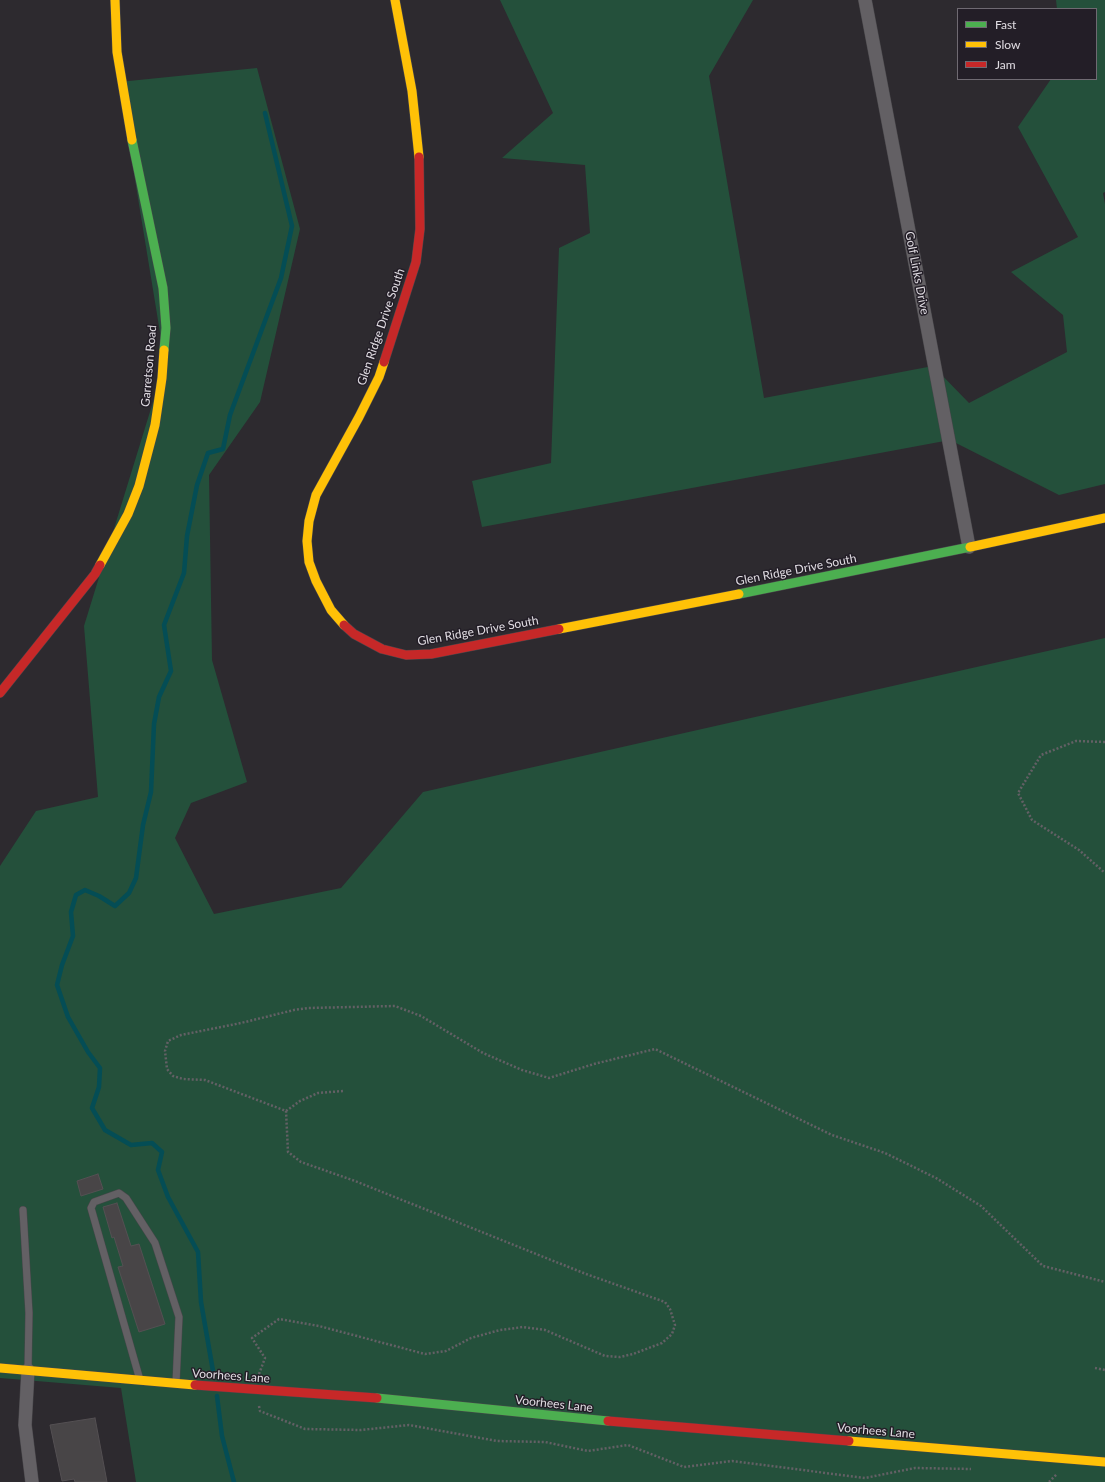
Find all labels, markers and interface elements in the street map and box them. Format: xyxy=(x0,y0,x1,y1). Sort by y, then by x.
legend xyxy=(957,8,1097,80)
text: Fast xyxy=(995,17,1016,32)
text: Slow xyxy=(995,37,1020,52)
text: Jam xyxy=(995,57,1016,72)
street label: Golf Links Drive xyxy=(902,230,932,316)
street label: Glen Ridge Drive South xyxy=(354,267,408,387)
street label: Garretson Road xyxy=(138,324,160,408)
street label: Glen Ridge Drive South xyxy=(734,551,858,589)
street label: Glen Ridge Drive South xyxy=(416,613,540,649)
street label: Voorhees Lane xyxy=(192,1366,270,1386)
street label: Voorhees Lane xyxy=(514,1393,594,1415)
street label: Voorhees Lane xyxy=(837,1420,915,1442)

